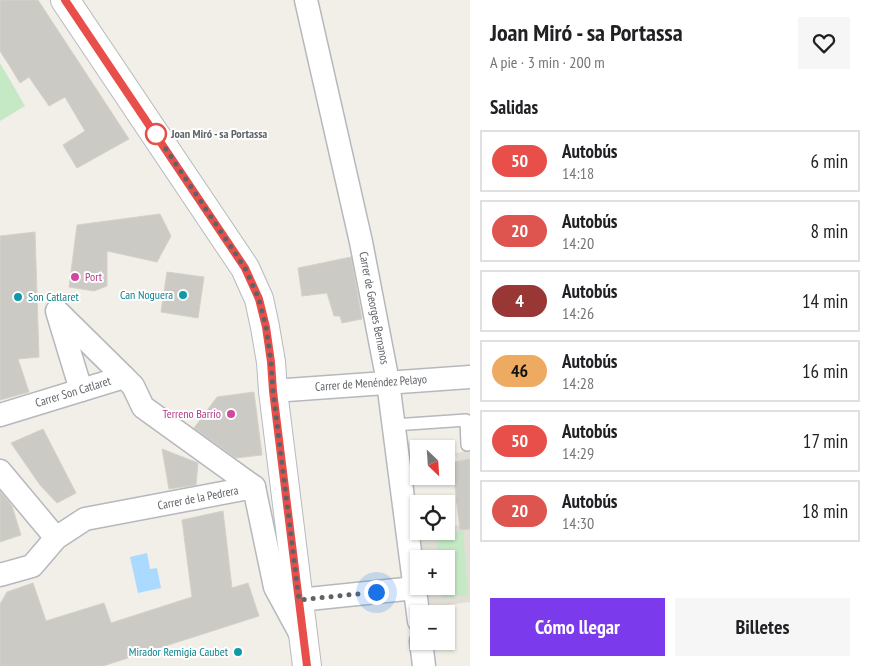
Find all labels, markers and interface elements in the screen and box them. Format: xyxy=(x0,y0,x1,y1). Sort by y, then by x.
text: Joan Miró - sa Portassa xyxy=(490,17,683,48)
button: heart xyxy=(798,17,850,69)
text: A pie · 3 min · 200 m xyxy=(490,52,605,72)
text: Salidas xyxy=(490,95,538,119)
marker: Joan Miró - sa Portassa xyxy=(145,123,167,145)
place label: Joan Miró - sa Portassa xyxy=(170,126,267,141)
text: Autobús xyxy=(562,139,618,163)
text: 50 xyxy=(511,149,528,172)
text: 6 min xyxy=(811,149,848,173)
text: 14:18 xyxy=(562,163,594,183)
text: Autobús xyxy=(562,209,618,233)
text: 20 xyxy=(511,219,528,242)
text: 8 min xyxy=(811,219,848,243)
text: 14:20 xyxy=(562,233,594,253)
street label: Carrer de Georges Bernanos xyxy=(356,250,393,366)
place label: Port xyxy=(85,269,103,284)
marker: Port xyxy=(69,271,81,283)
text: Autobús xyxy=(562,279,618,303)
place label: Can Noguera xyxy=(120,287,173,302)
place label: Son Catlaret xyxy=(28,289,79,304)
marker: Can Noguera xyxy=(177,289,189,301)
text: 4 xyxy=(515,289,524,312)
text: 14 min xyxy=(802,289,848,313)
marker: Son Catlaret xyxy=(12,291,24,303)
text: 14:26 xyxy=(562,303,594,323)
text: Autobús xyxy=(562,349,618,373)
text: 46 xyxy=(511,359,528,382)
text: 16 min xyxy=(802,359,848,383)
street label: Carrer de Menéndez Pelayo xyxy=(314,371,427,394)
street label: Carrer Son Catlaret xyxy=(33,373,113,410)
text: 14:28 xyxy=(562,373,594,393)
place label: Terreno Barrio xyxy=(163,406,221,421)
marker: Terreno Barrio xyxy=(225,408,237,420)
text: Autobús xyxy=(562,419,618,443)
text: 50 xyxy=(511,429,528,452)
text: 17 min xyxy=(803,429,848,453)
north arrow xyxy=(410,440,455,485)
map controls xyxy=(410,440,455,650)
text: 14:29 xyxy=(562,443,594,463)
street label: Carrer de la Pedrera xyxy=(156,482,240,513)
text: Autobús xyxy=(562,489,618,513)
button: locate xyxy=(410,495,455,540)
text: 20 xyxy=(511,499,528,522)
text: 18 min xyxy=(802,499,848,523)
text: 14:30 xyxy=(562,513,594,533)
button: + xyxy=(410,550,455,595)
your location xyxy=(364,580,389,605)
button: Cómo llegar xyxy=(490,598,665,656)
button: Billetes xyxy=(675,598,850,656)
button: − xyxy=(410,605,455,650)
place label: Mirador Remigia Caubet xyxy=(129,644,229,659)
marker: Mirador Remigia Caubet xyxy=(232,646,244,658)

